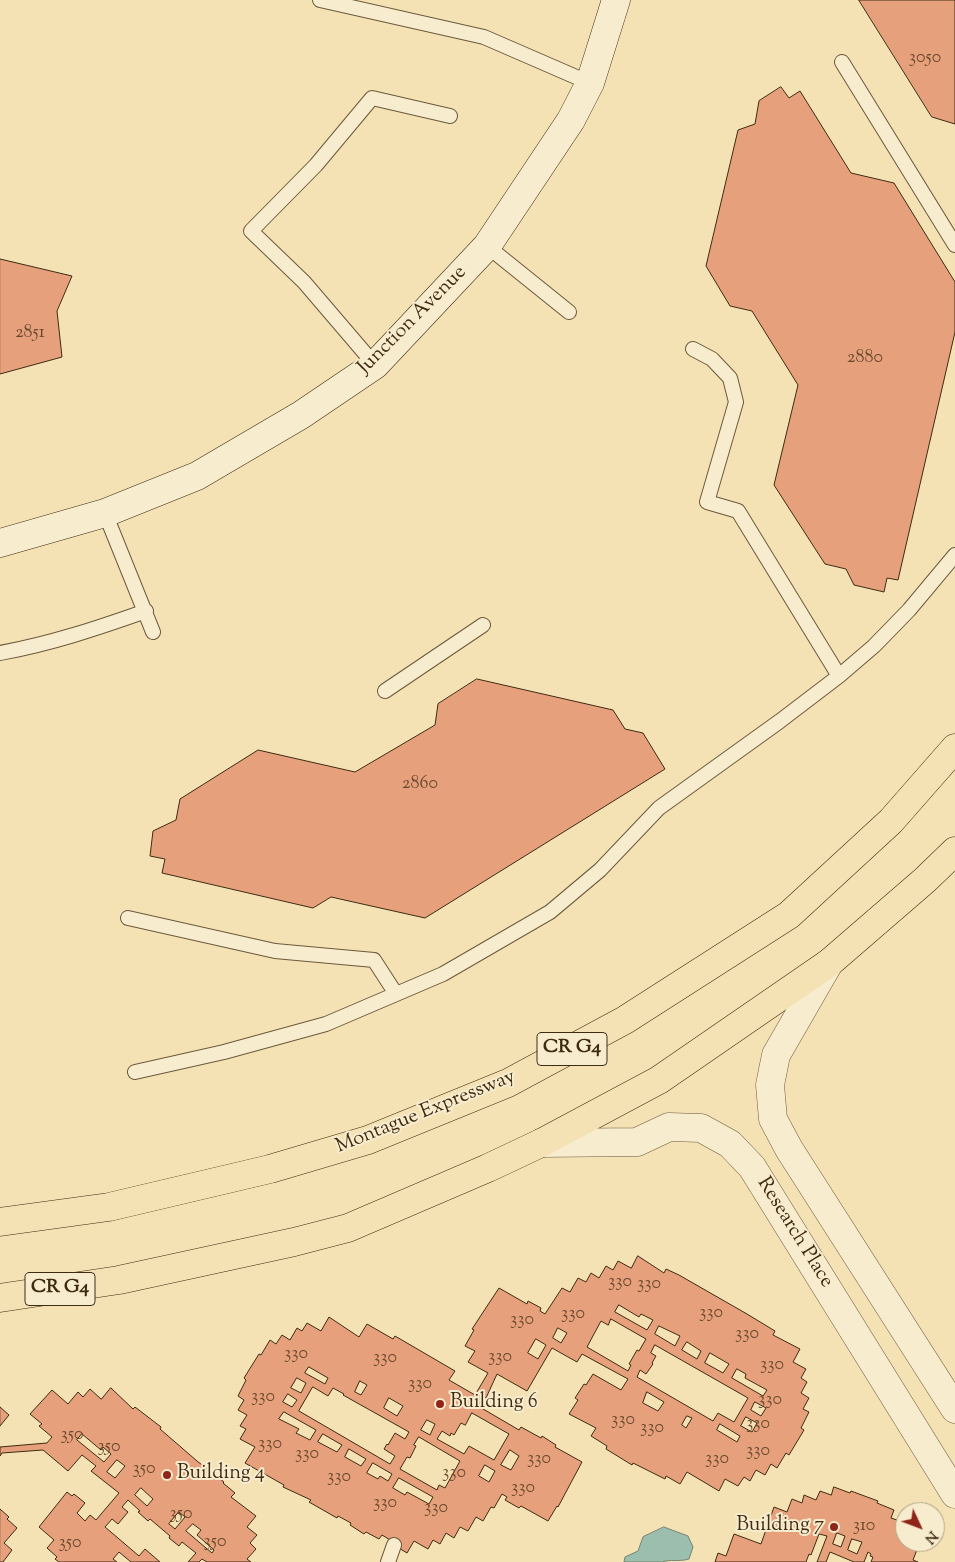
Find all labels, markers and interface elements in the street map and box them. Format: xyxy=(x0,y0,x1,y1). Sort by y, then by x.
house number: 3050 xyxy=(909,48,941,70)
street label: Junction Avenue xyxy=(354,262,472,380)
house number: 2851 xyxy=(15,323,45,345)
house number: 2880 xyxy=(847,348,883,370)
house number: 2860 xyxy=(402,774,438,796)
road number: CR G4 xyxy=(537,1032,607,1066)
street label: Montague Expressway xyxy=(333,1066,519,1160)
street label: Research Place xyxy=(750,1173,838,1293)
road number: CR G4 xyxy=(25,1272,95,1306)
house number: 330 xyxy=(608,1272,632,1294)
house number: 330 xyxy=(637,1274,661,1296)
house number: 330 xyxy=(699,1303,723,1325)
house number: 330 xyxy=(561,1304,585,1326)
house number: 330 xyxy=(510,1310,534,1332)
house number: 330 xyxy=(735,1324,759,1346)
house number: 330 xyxy=(284,1344,308,1366)
house number: 330 xyxy=(488,1347,512,1369)
house number: 330 xyxy=(373,1348,397,1370)
house number: 330 xyxy=(760,1355,784,1377)
house number: 330 xyxy=(408,1374,432,1396)
house number: 330 xyxy=(251,1387,275,1409)
house number: 330 xyxy=(758,1390,782,1412)
place label: Building 6 xyxy=(450,1392,538,1416)
marker: Building 6 xyxy=(434,1398,446,1410)
house number: 330 xyxy=(611,1410,635,1432)
house number: 330 xyxy=(746,1414,770,1436)
house number: 330 xyxy=(640,1418,664,1440)
house number: 350 xyxy=(61,1425,83,1447)
house number: 330 xyxy=(258,1434,282,1456)
house number: 350 xyxy=(98,1437,120,1459)
house number: 330 xyxy=(746,1441,770,1463)
house number: 330 xyxy=(295,1444,319,1466)
house number: 330 xyxy=(527,1449,551,1471)
house number: 330 xyxy=(705,1449,729,1471)
house number: 350 xyxy=(133,1459,155,1481)
place label: Building 4 xyxy=(177,1463,265,1487)
house number: 330 xyxy=(442,1463,466,1485)
house number: 330 xyxy=(327,1467,351,1489)
marker: Building 4 xyxy=(161,1469,173,1481)
house number: 330 xyxy=(511,1478,535,1500)
house number: 330 xyxy=(373,1493,397,1515)
house number: 330 xyxy=(424,1498,448,1520)
north arrow xyxy=(895,1502,945,1552)
house number: 350 xyxy=(170,1504,192,1526)
place label: Building 7 xyxy=(736,1515,824,1539)
house number: 310 xyxy=(853,1516,875,1538)
marker: Building 7 xyxy=(828,1521,840,1533)
text: N xyxy=(919,1526,941,1547)
house number: 350 xyxy=(204,1532,226,1554)
house number: 350 xyxy=(59,1533,81,1555)

